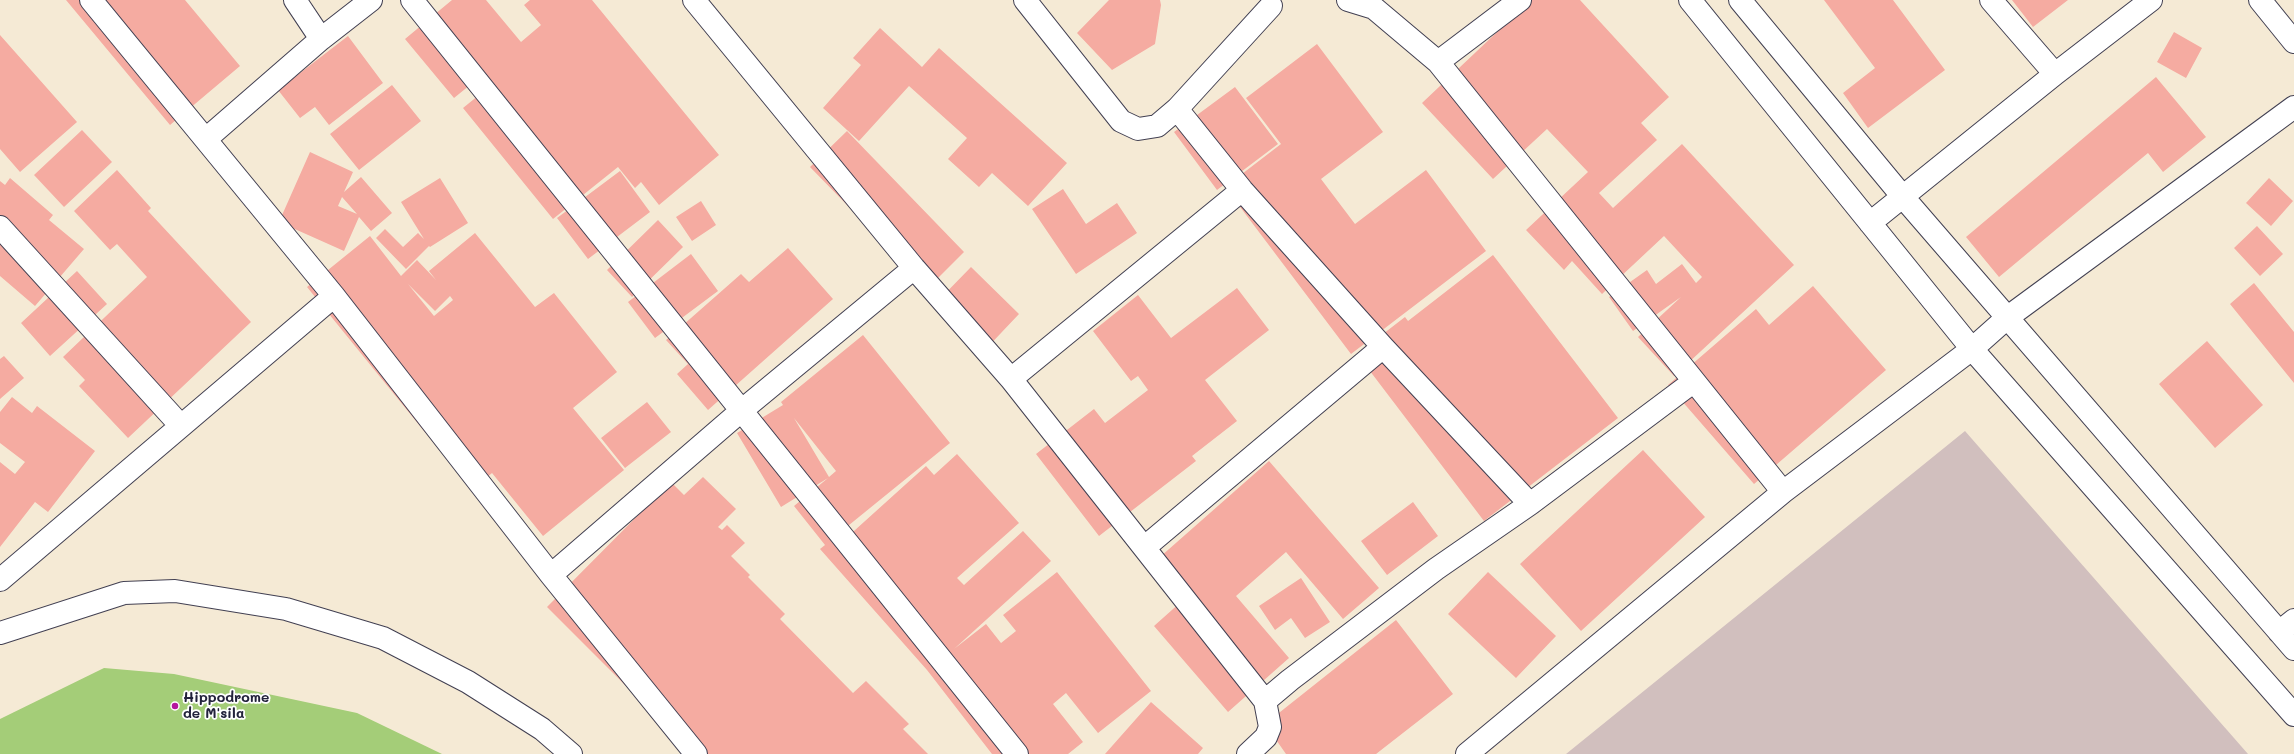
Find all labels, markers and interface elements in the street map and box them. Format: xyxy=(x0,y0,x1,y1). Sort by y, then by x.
place label: Hippodrome de M'sila xyxy=(183,690,269,722)
marker: Hippodrome de M'sila xyxy=(170,701,180,711)

